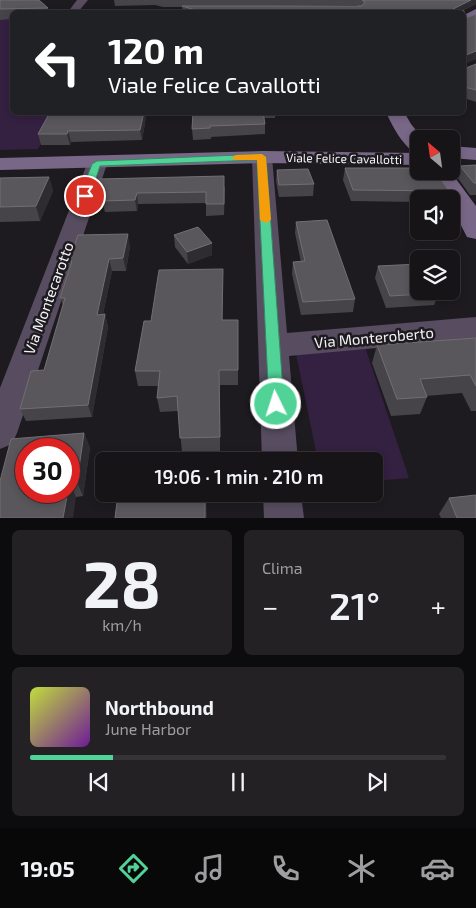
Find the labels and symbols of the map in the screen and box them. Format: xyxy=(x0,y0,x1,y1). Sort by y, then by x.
north arrow xyxy=(410,130,460,180)
street label: Viale Felice Cavallotti xyxy=(286,150,402,166)
pin xyxy=(64,175,106,217)
street label: Via Montecarotto xyxy=(19,239,77,357)
street label: Via Monteroberto xyxy=(314,323,434,351)
position arrow xyxy=(249,377,301,429)
speed limit sign: 30 xyxy=(15,438,80,503)

